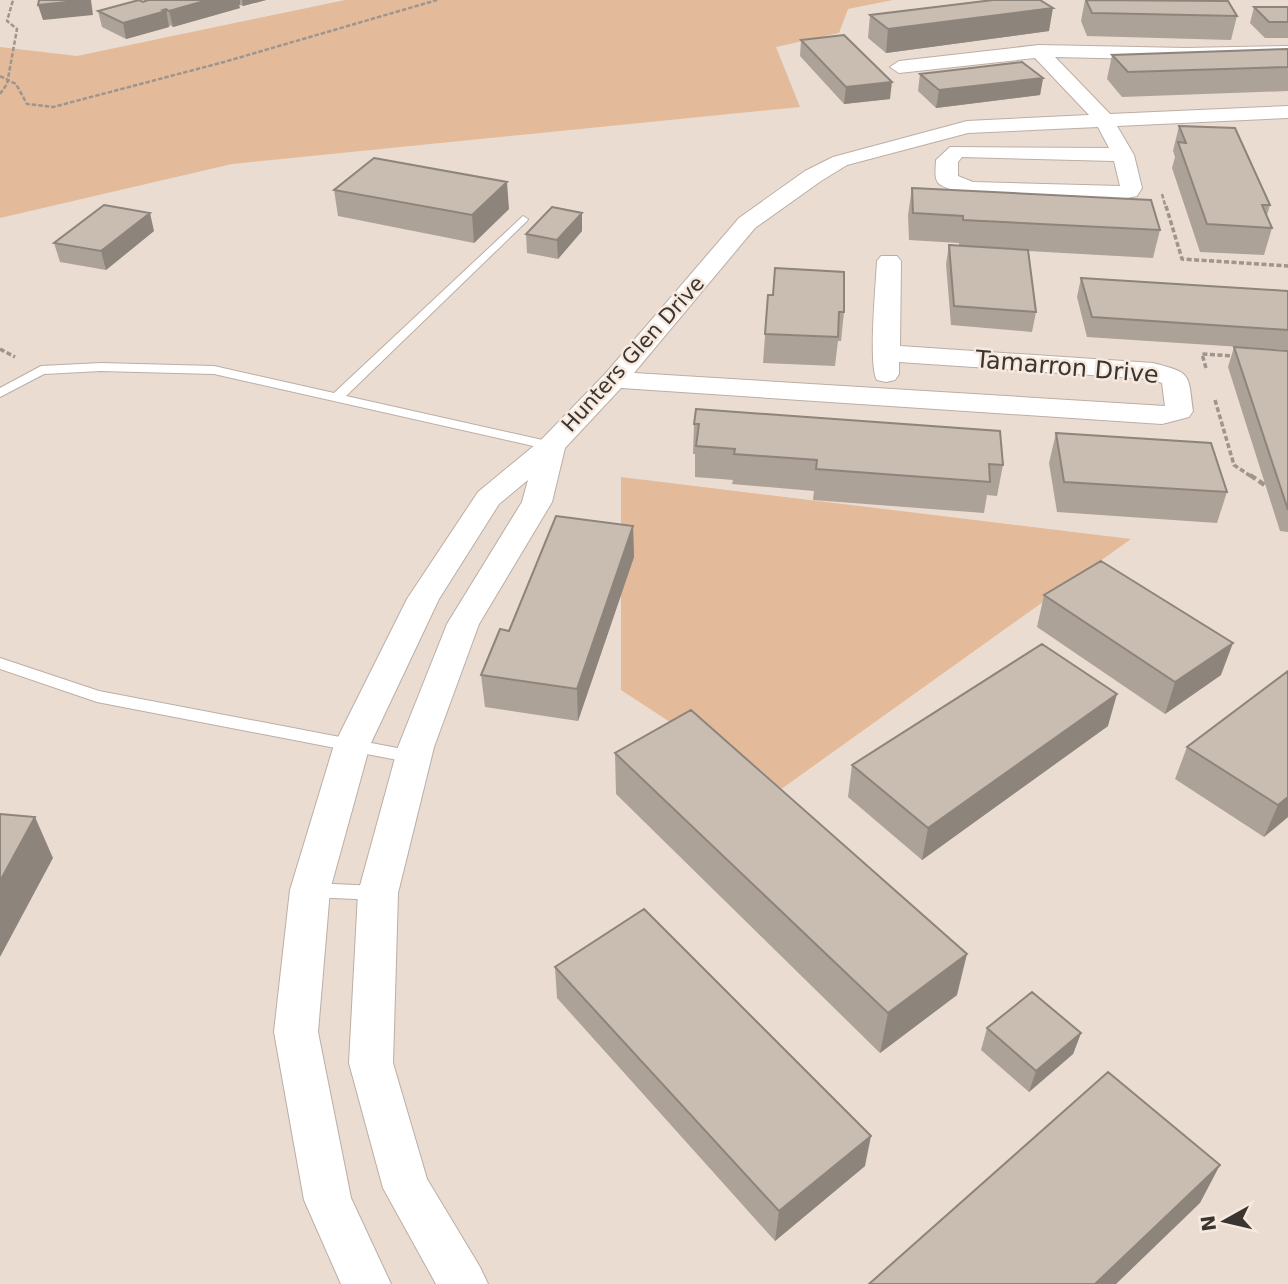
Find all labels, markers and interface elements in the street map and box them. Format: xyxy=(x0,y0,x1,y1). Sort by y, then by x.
street label: Hunters Glen Drive xyxy=(557,271,709,437)
street label: Tamarron Drive xyxy=(973,345,1160,389)
north arrow xyxy=(1190,1186,1260,1256)
text: N xyxy=(1196,1214,1220,1233)

